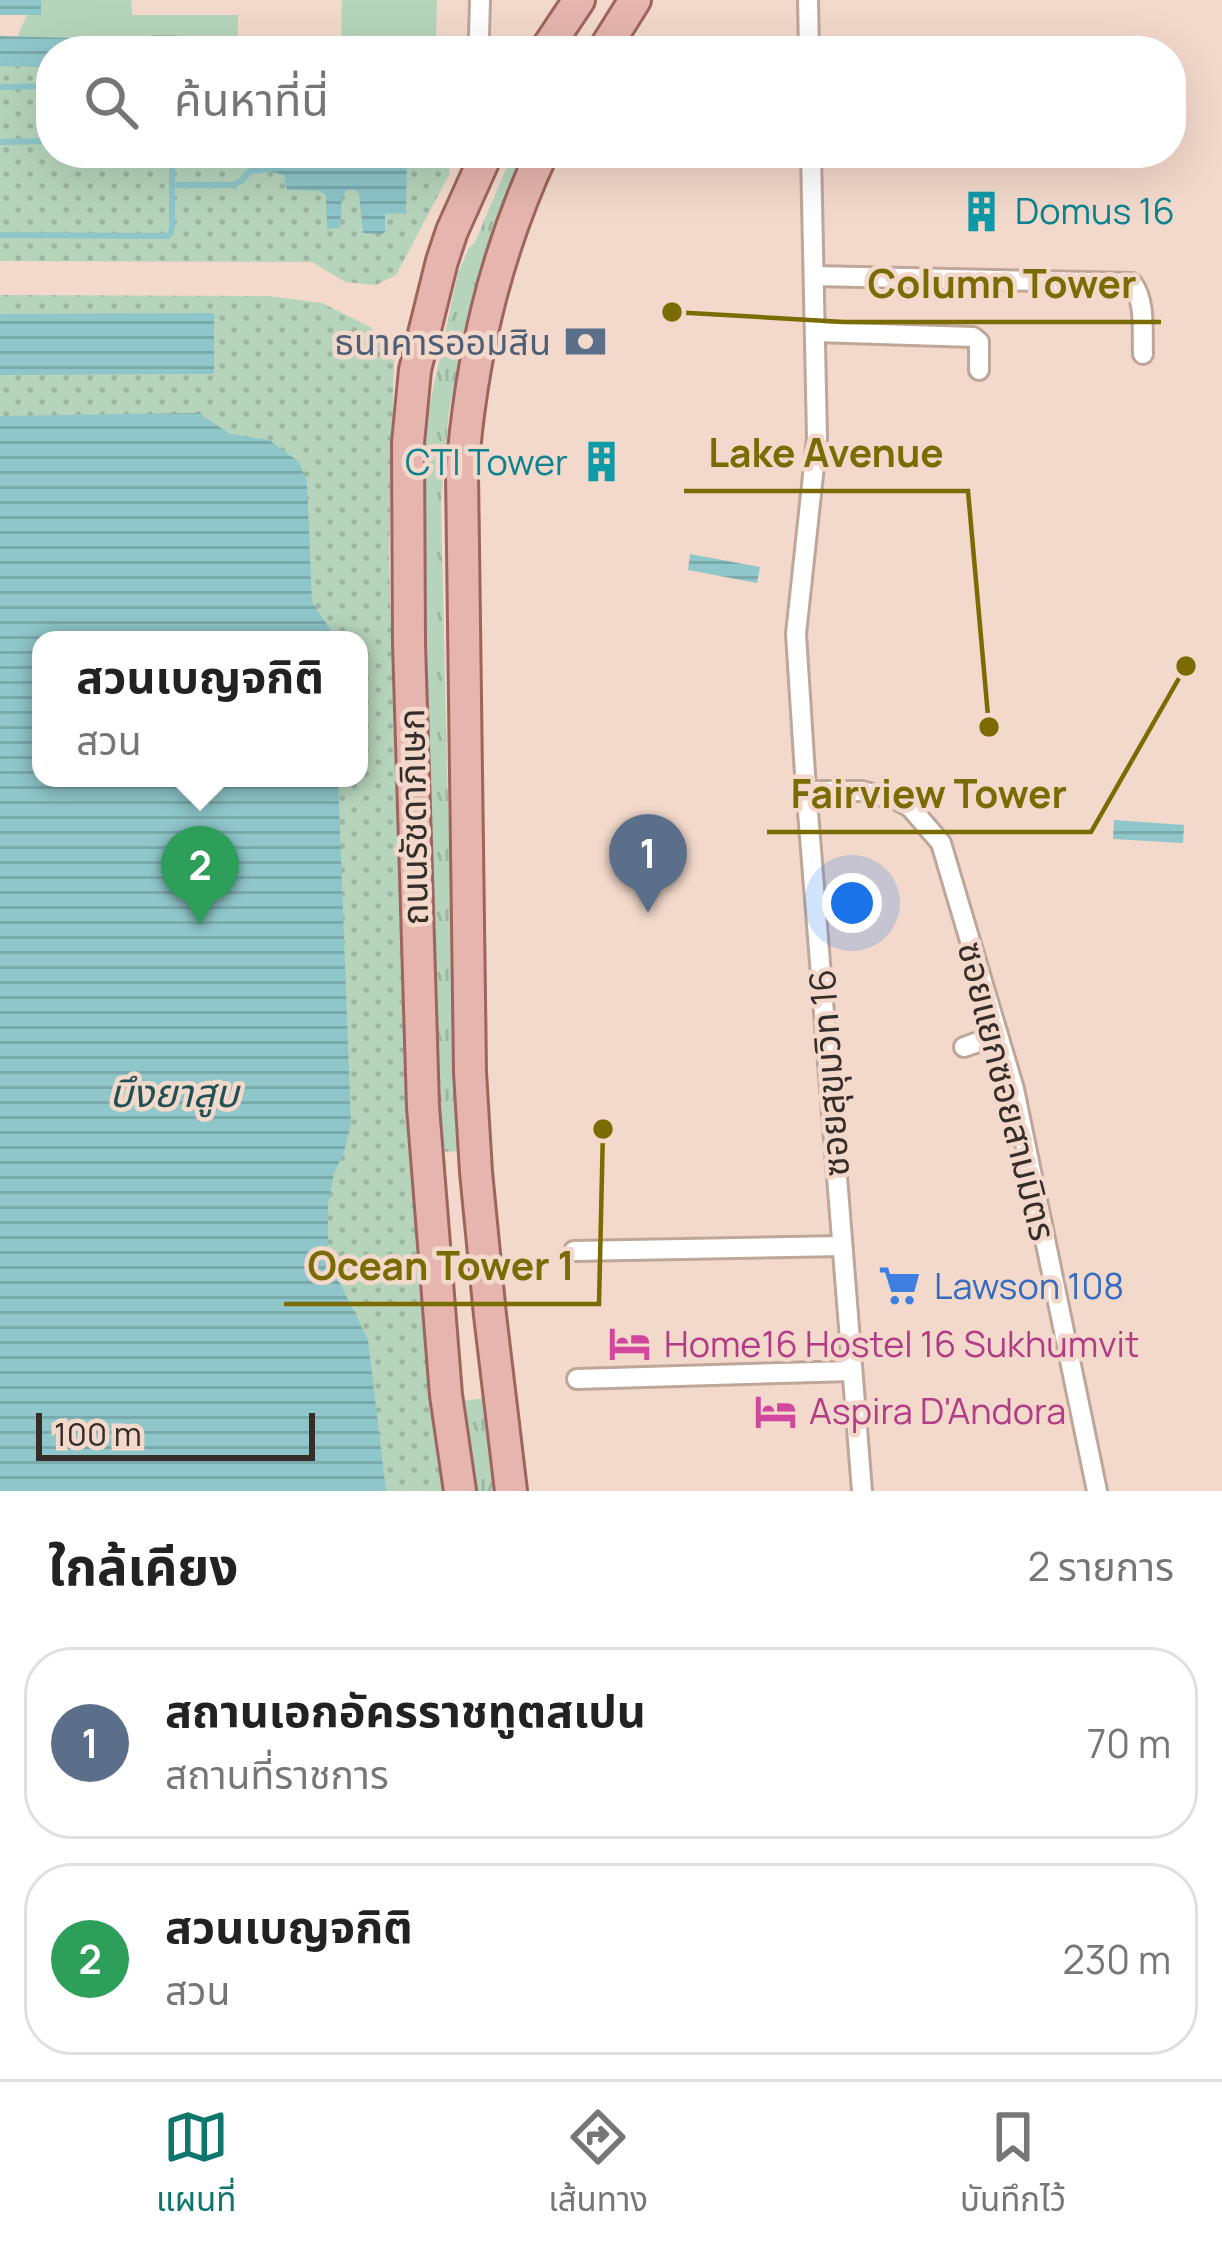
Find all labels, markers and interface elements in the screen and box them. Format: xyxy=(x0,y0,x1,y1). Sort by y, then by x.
search box xyxy=(36,36,1186,168)
text: ค้นหาที่นี่ xyxy=(174,68,329,130)
icon: search xyxy=(78,69,144,135)
place label: Domus 16 xyxy=(1015,186,1175,235)
building icon: Domus 16 xyxy=(958,188,1004,234)
callout: Column Tower xyxy=(844,247,1161,322)
text: Column Tower xyxy=(868,256,1136,310)
place label: ธนาคารออมสิน xyxy=(334,317,551,366)
bank icon: ธนาคารออมสิน xyxy=(562,319,608,365)
callout: Lake Avenue xyxy=(684,416,968,491)
text: Lake Avenue xyxy=(708,425,944,479)
place label: CTI Tower xyxy=(405,437,568,486)
building icon: CTI Tower xyxy=(579,439,625,485)
popup xyxy=(32,631,368,787)
text: สวนเบญจกิติ xyxy=(76,645,324,707)
street label: ถนนรัชดาภิเษก xyxy=(386,708,439,926)
text: สวน xyxy=(76,713,142,767)
callout: Fairview Tower xyxy=(767,757,1091,832)
text: Fairview Tower xyxy=(791,766,1067,820)
pin: 1 xyxy=(609,814,687,913)
pin: 2 xyxy=(161,826,239,925)
your location xyxy=(822,873,882,933)
street label: ซอยแยกซอยสามมิตร xyxy=(947,936,1068,1245)
street label: ซอยสุขุมวิท 16 xyxy=(797,968,860,1178)
water label: บึงยาสูบ xyxy=(109,1065,241,1119)
callout: Ocean Tower 1 xyxy=(284,1229,599,1304)
text: Ocean Tower 1 xyxy=(307,1238,575,1292)
place label: Lawson 108 xyxy=(934,1261,1124,1310)
supermarket icon: Lawson 108 xyxy=(877,1263,923,1309)
place label: Home16 Hostel 16 Sukhumvit xyxy=(664,1319,1139,1368)
hotel icon: Home16 Hostel 16 Sukhumvit xyxy=(607,1321,653,1367)
place label: Aspira D'Andora xyxy=(809,1386,1066,1435)
hotel icon: Aspira D'Andora xyxy=(752,1388,798,1434)
scale bar xyxy=(36,1407,315,1460)
text: 100 m xyxy=(54,1411,142,1456)
text: ใกล้เคียง xyxy=(48,1531,238,1600)
text: 2 รายการ xyxy=(1028,1539,1174,1593)
text: สถานเอกอัครราชทูตสเปน xyxy=(165,1679,646,1741)
text: 1 xyxy=(81,1716,99,1770)
text: 70 m xyxy=(1087,1716,1171,1770)
text: สถานที่ราชการ xyxy=(165,1747,389,1801)
text: สวนเบญจกิติ xyxy=(165,1895,413,1957)
text: 2 xyxy=(78,1932,102,1986)
text: 230 m xyxy=(1063,1932,1171,1986)
text: สวน xyxy=(165,1963,230,2017)
tab: แผนที่ xyxy=(156,2104,236,2226)
tab: เส้นทาง xyxy=(548,2104,648,2226)
tab: บันทึกไว้ xyxy=(960,2104,1066,2226)

